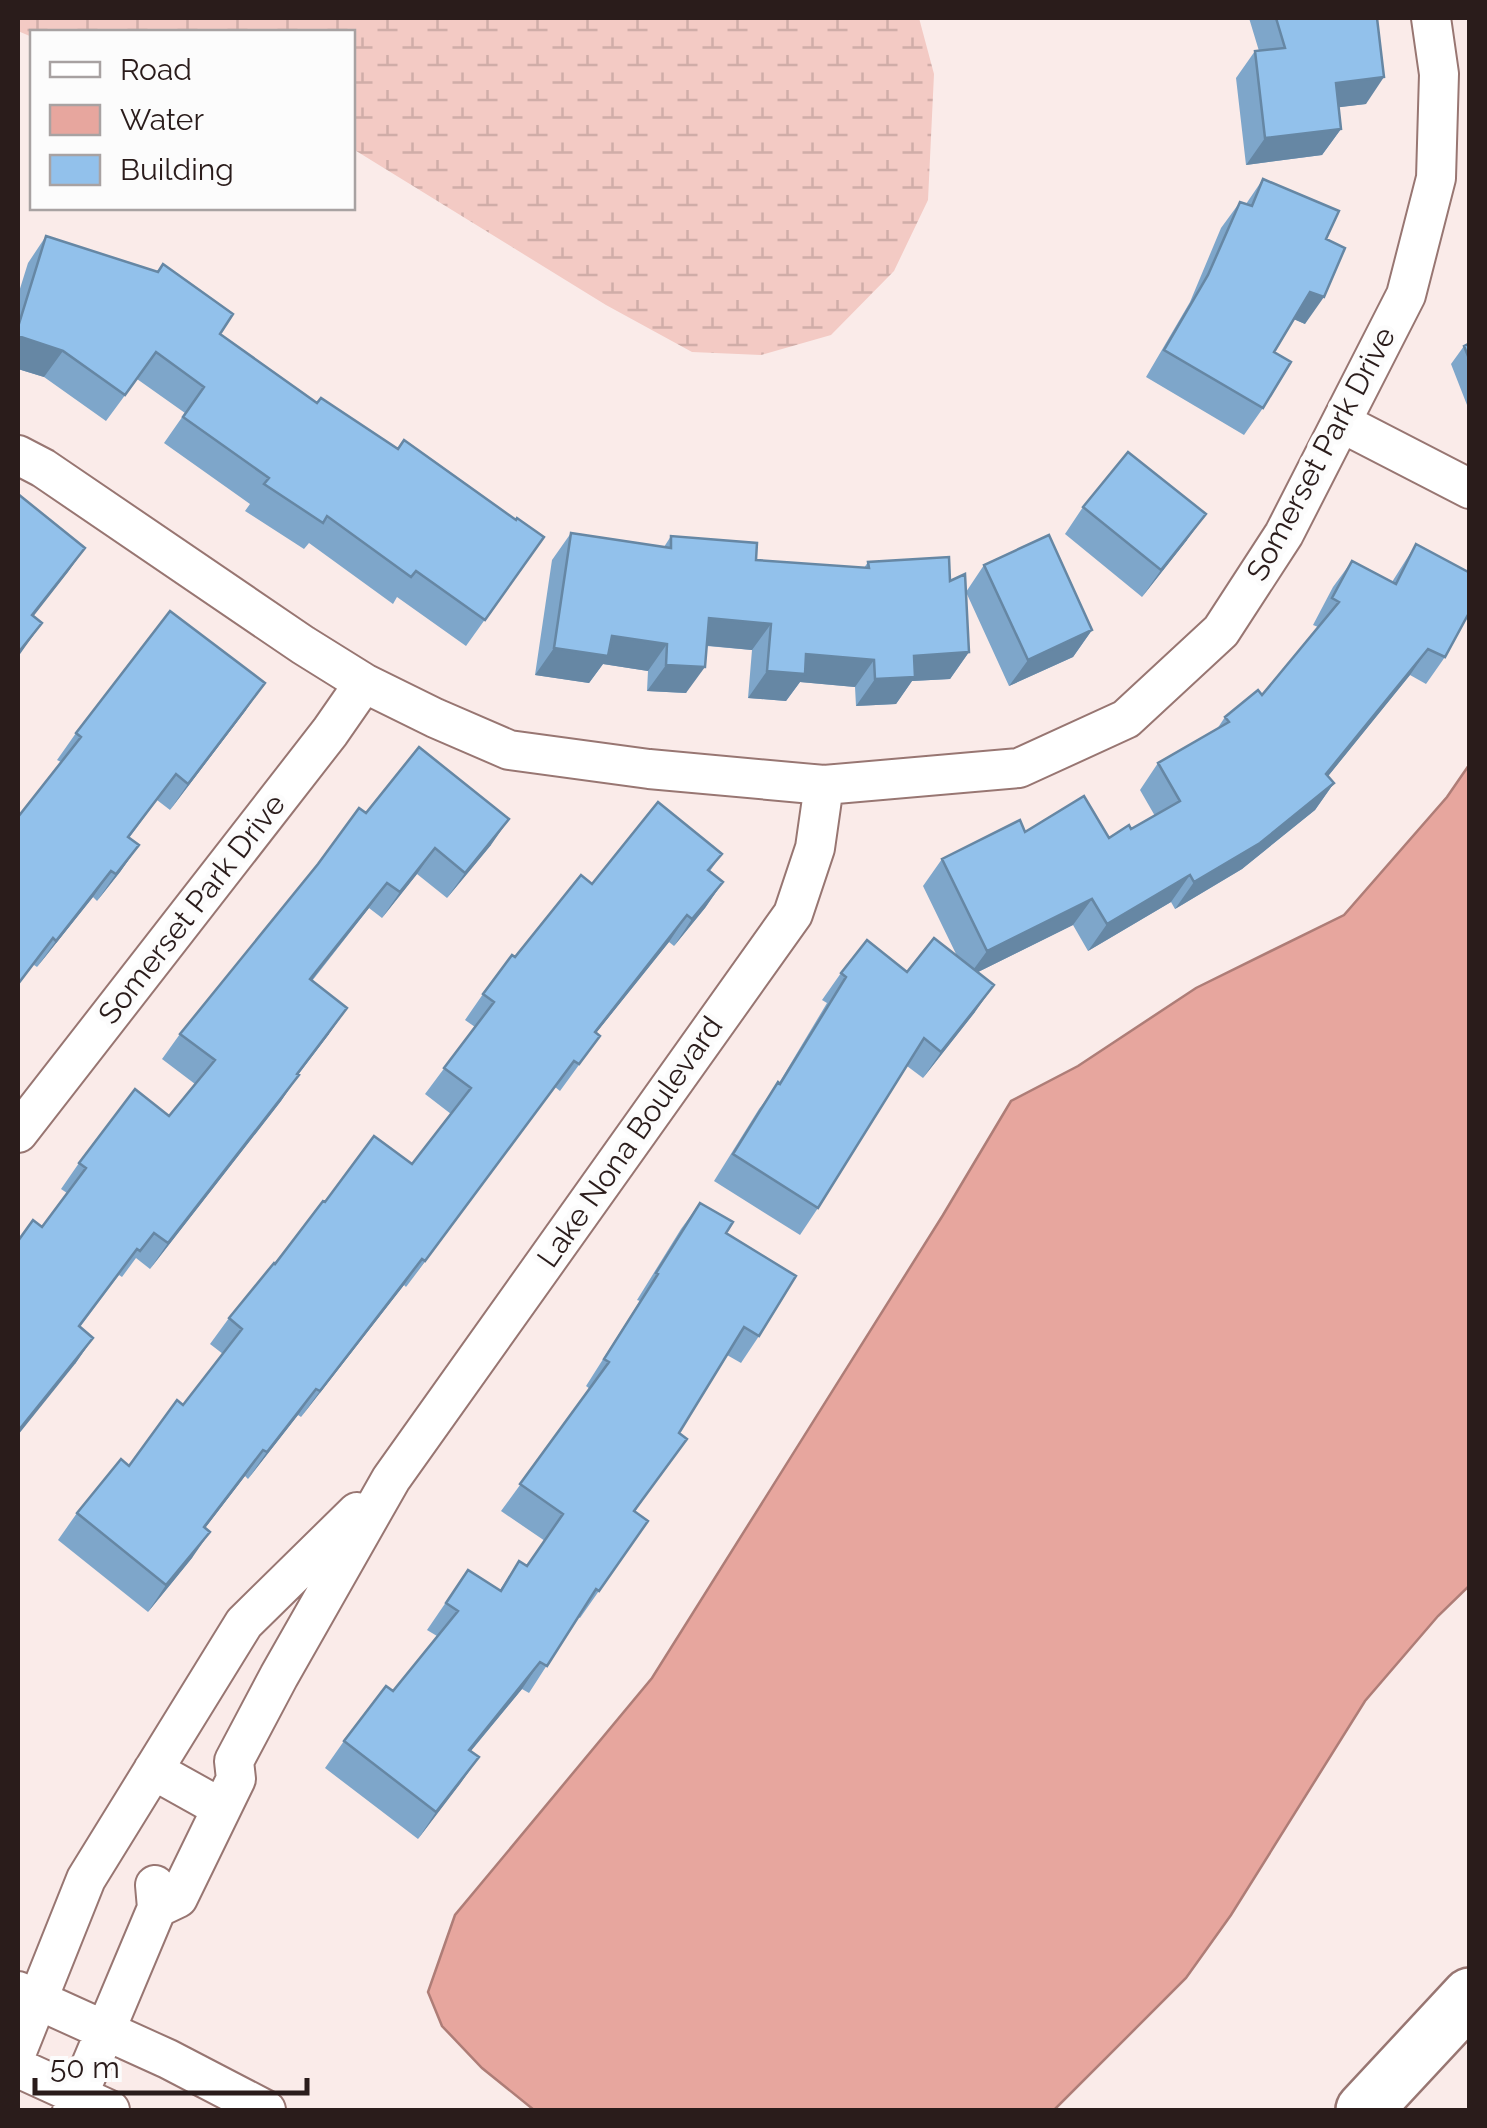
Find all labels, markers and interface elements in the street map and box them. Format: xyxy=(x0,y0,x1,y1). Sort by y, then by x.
legend xyxy=(30,30,355,210)
text: Road xyxy=(120,52,192,87)
text: Water xyxy=(120,102,204,137)
text: Building xyxy=(120,152,234,187)
street label: Somerset Park Drive xyxy=(1239,321,1402,586)
street label: Somerset Park Drive xyxy=(91,787,292,1031)
street label: Lake Nona Boulevard xyxy=(530,1010,729,1274)
scale bar xyxy=(35,2033,308,2095)
text: 50 m xyxy=(50,2050,120,2085)

